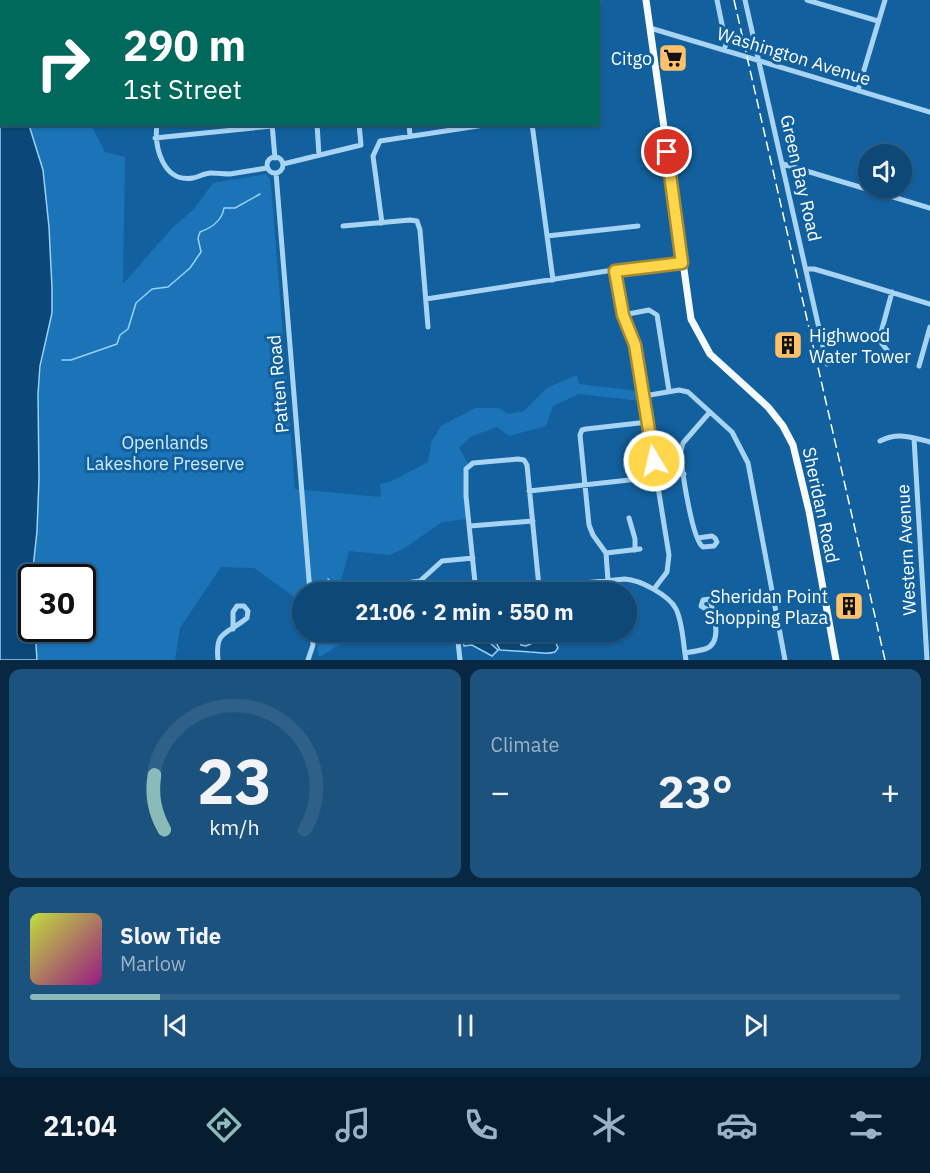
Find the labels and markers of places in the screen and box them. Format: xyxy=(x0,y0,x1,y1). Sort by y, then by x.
supermarket icon: Citgo xyxy=(657,42,689,74)
place label: Citgo xyxy=(611,47,652,70)
pin xyxy=(641,126,692,177)
place label: Highwood Water Tower xyxy=(809,324,911,368)
building icon: Highwood Water Tower xyxy=(772,329,804,361)
place label: Sheridan Point Shopping Plaza xyxy=(705,585,828,629)
building icon: Sheridan Point Shopping Plaza xyxy=(833,590,865,622)

